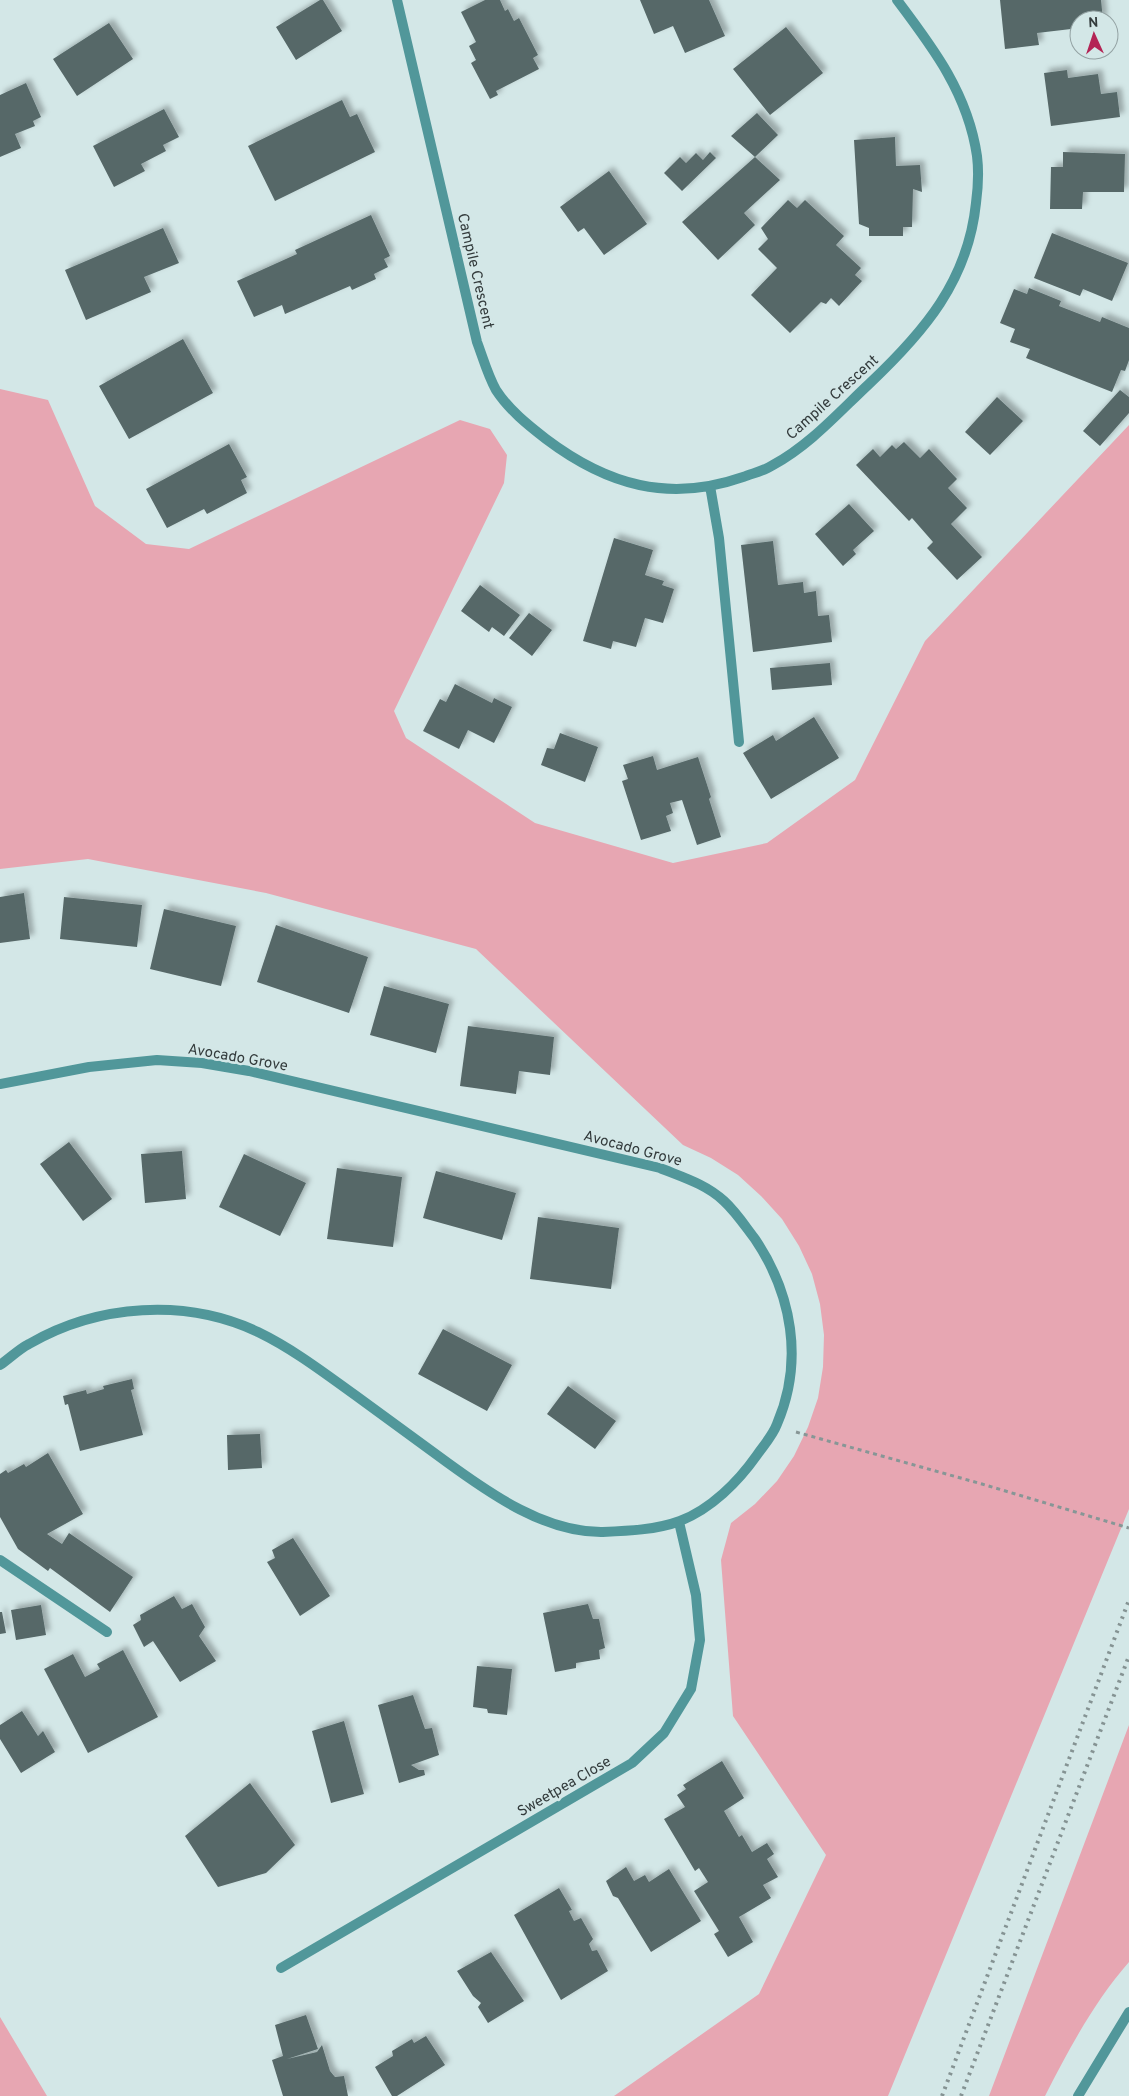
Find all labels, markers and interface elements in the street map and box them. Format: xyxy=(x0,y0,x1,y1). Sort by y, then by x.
north arrow xyxy=(1069,10,1119,60)
text: N xyxy=(1088,15,1099,32)
street label: Campile Crescent xyxy=(452,212,497,331)
street label: Campile Crescent xyxy=(783,352,883,445)
street label: Avocado Grove xyxy=(186,1040,289,1077)
street label: Avocado Grove xyxy=(581,1127,684,1172)
street label: Sweetpea Close xyxy=(514,1753,615,1822)

